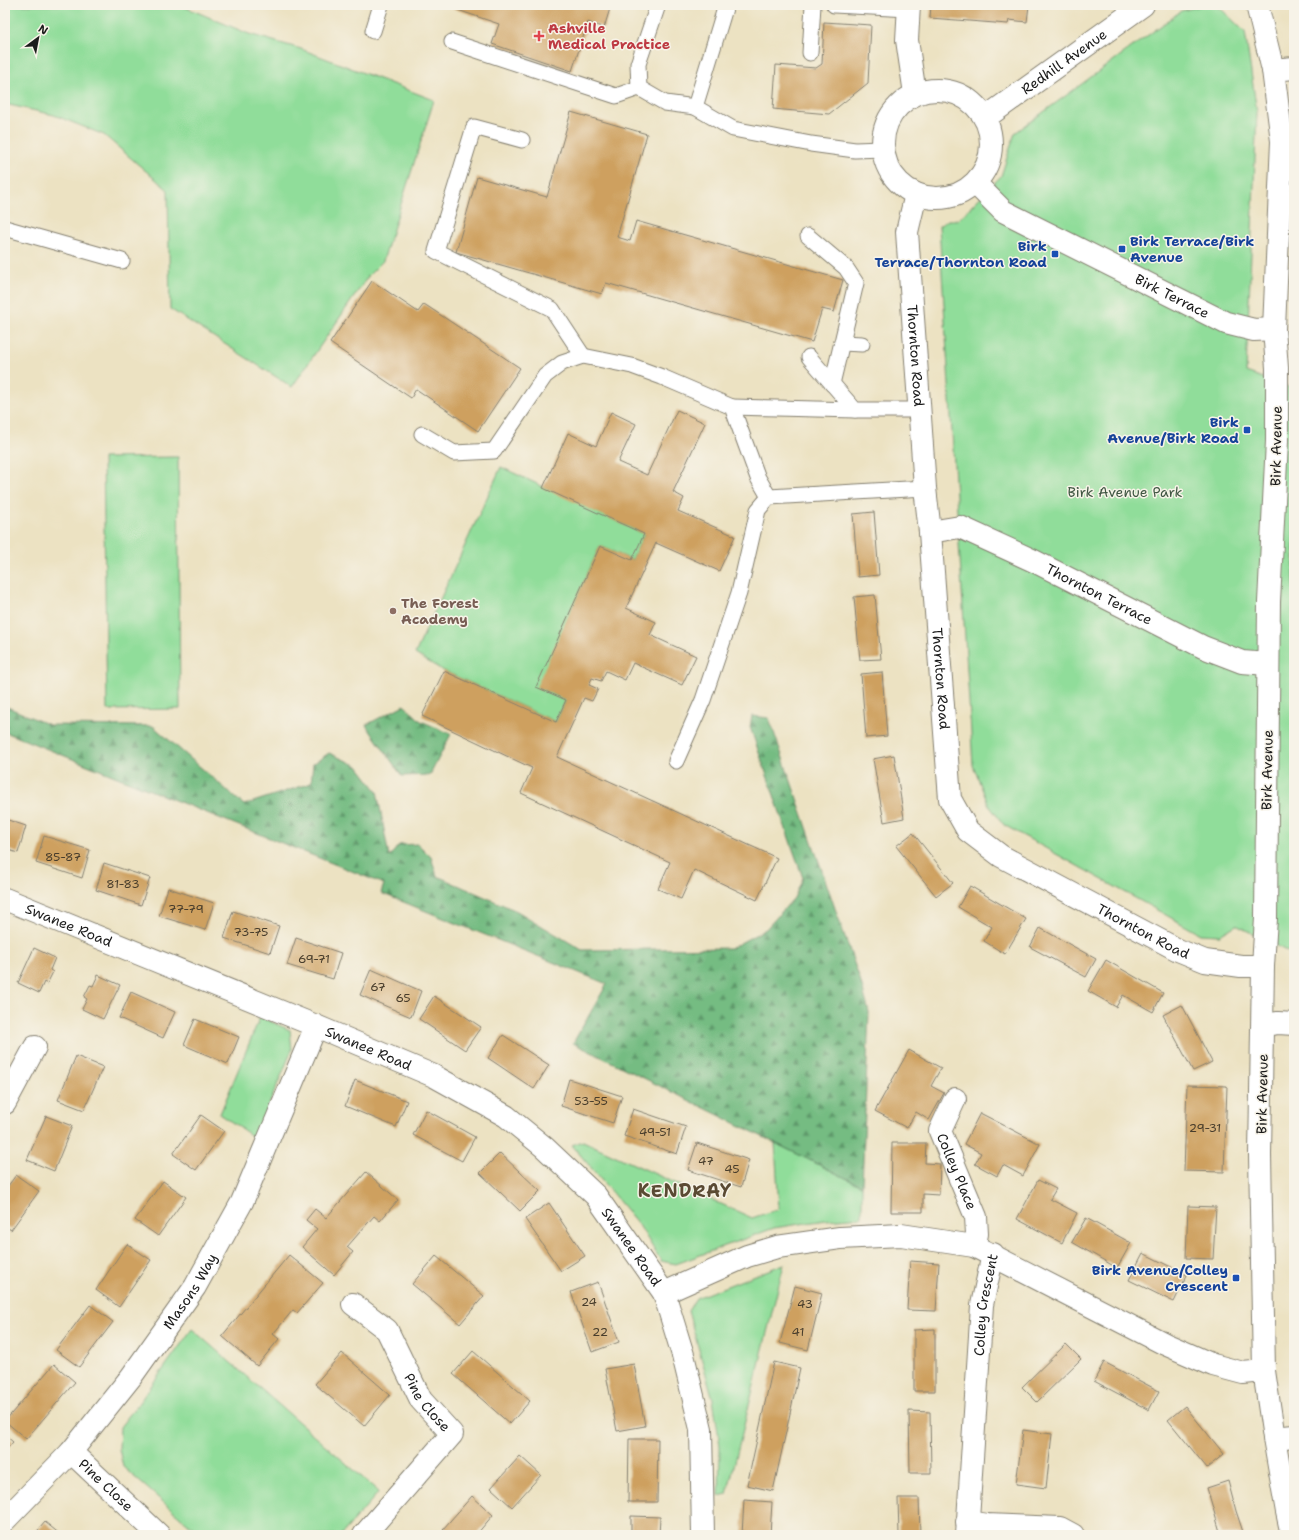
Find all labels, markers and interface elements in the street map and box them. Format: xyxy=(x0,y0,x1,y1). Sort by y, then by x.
north arrow xyxy=(18,18,58,58)
place label: Ashville Medical Practice xyxy=(548,19,670,53)
text: N xyxy=(35,21,51,39)
street label: Redhill Avenue xyxy=(1018,25,1110,98)
marker: Ashville Medical Practice xyxy=(533,30,545,42)
place label: Birk Terrace/Birk Avenue xyxy=(1130,232,1254,266)
place label: Birk Terrace/Thornton Road xyxy=(874,237,1047,271)
marker: Birk Terrace/Birk Avenue xyxy=(1117,244,1127,254)
marker: Birk Terrace/Thornton Road xyxy=(1050,249,1060,259)
street label: Birk Terrace xyxy=(1132,270,1212,322)
street label: Thornton Road xyxy=(903,304,928,407)
street label: Birk Avenue xyxy=(1266,406,1286,486)
place label: Birk Avenue/Birk Road xyxy=(1107,413,1239,447)
marker: Birk Avenue/Birk Road xyxy=(1242,425,1252,435)
park label: Birk Avenue Park xyxy=(1067,483,1183,501)
street label: Thornton Terrace xyxy=(1043,560,1155,629)
place label: The Forest Academy xyxy=(401,594,479,628)
marker: The Forest Academy xyxy=(388,606,398,616)
street label: Thornton Road xyxy=(928,627,954,730)
street label: Birk Avenue xyxy=(1257,730,1277,810)
house number: 85-87 xyxy=(45,849,81,865)
house number: 81-83 xyxy=(106,876,140,892)
street label: Swanee Road xyxy=(23,899,115,951)
street label: Thornton Road xyxy=(1094,900,1192,963)
house number: 77-79 xyxy=(168,901,204,917)
house number: 73-75 xyxy=(234,924,268,940)
house number: 69-71 xyxy=(298,951,330,967)
house number: 67 xyxy=(370,979,386,995)
house number: 65 xyxy=(395,990,411,1006)
street label: Swanee Road xyxy=(323,1022,415,1075)
street label: Birk Avenue xyxy=(1252,1054,1272,1134)
house number: 53-55 xyxy=(574,1093,608,1109)
house number: 29-31 xyxy=(1189,1120,1221,1136)
house number: 49-51 xyxy=(639,1124,671,1140)
street label: Colley Place xyxy=(933,1130,981,1212)
house number: 47 xyxy=(698,1153,714,1169)
house number: 45 xyxy=(724,1161,740,1177)
district label: KENDRAY xyxy=(638,1179,732,1203)
street label: Swanee Road xyxy=(598,1204,666,1290)
street label: Masons Way xyxy=(159,1250,221,1333)
street label: Colley Crescent xyxy=(970,1252,1002,1357)
place label: Birk Avenue/Colley Crescent xyxy=(1092,1261,1228,1295)
marker: Birk Avenue/Colley Crescent xyxy=(1231,1273,1241,1283)
house number: 24 xyxy=(581,1294,597,1310)
house number: 43 xyxy=(797,1296,813,1312)
house number: 22 xyxy=(592,1324,608,1340)
house number: 41 xyxy=(792,1324,804,1340)
street label: Pine Close xyxy=(400,1370,454,1435)
street label: Pine Close xyxy=(75,1455,137,1515)

